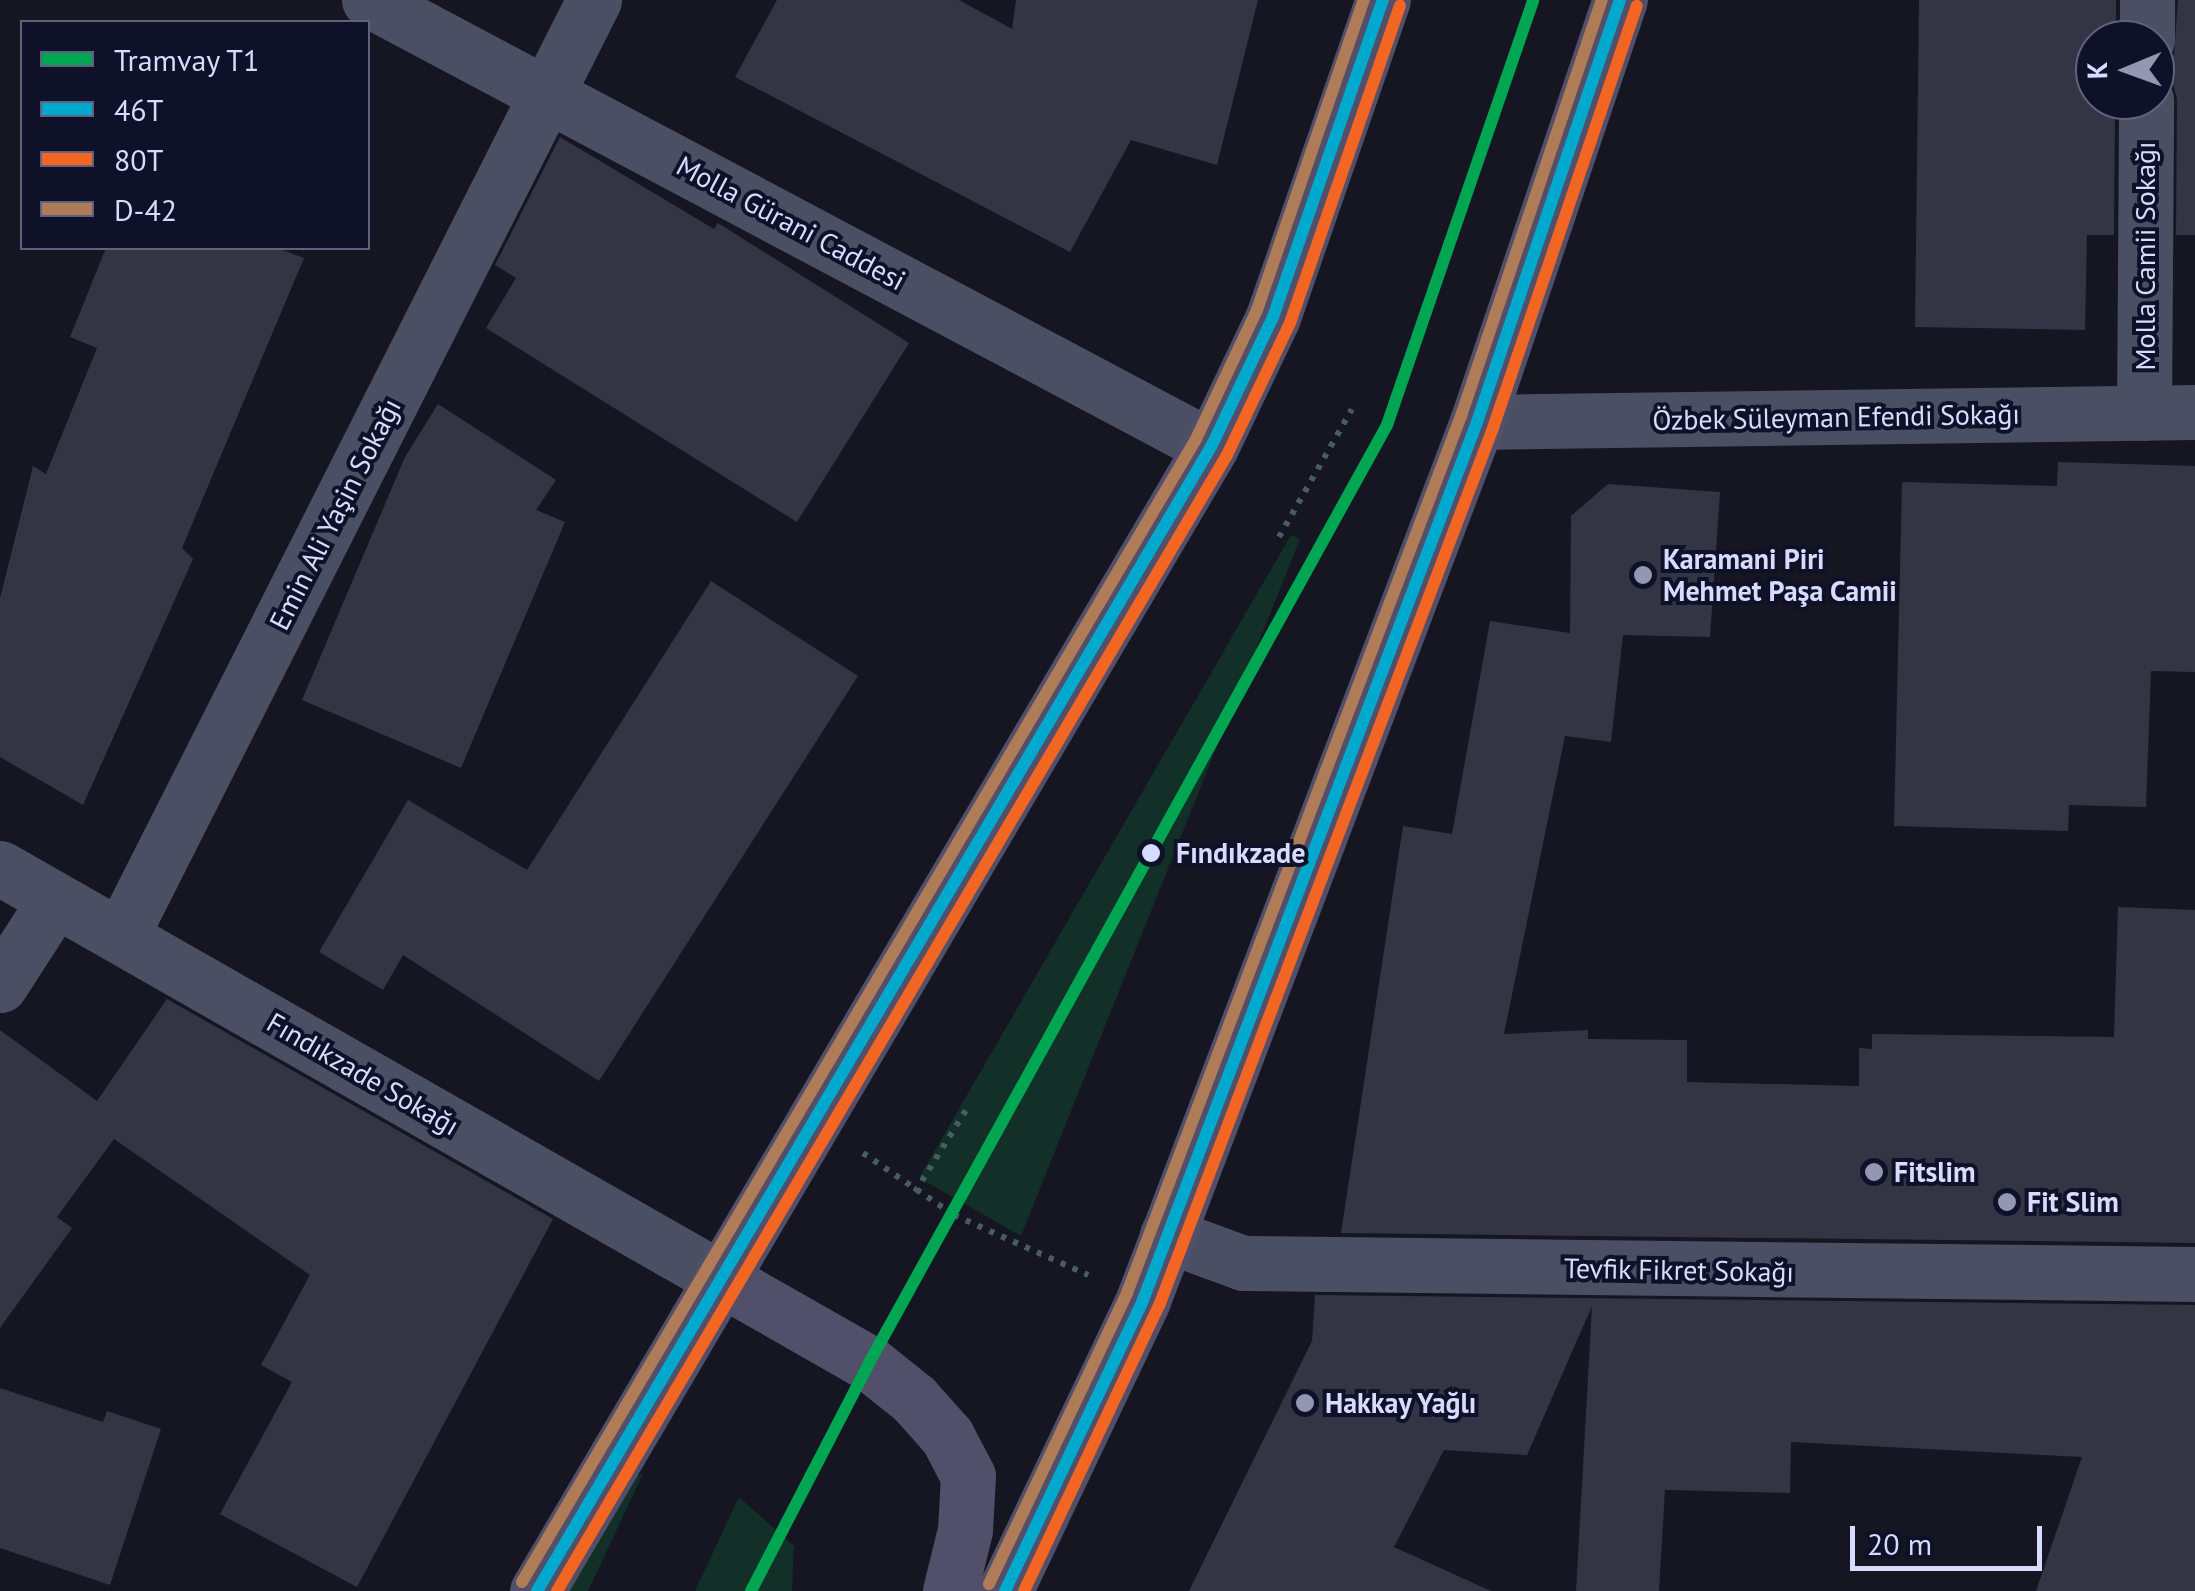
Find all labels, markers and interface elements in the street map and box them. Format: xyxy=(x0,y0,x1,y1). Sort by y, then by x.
legend xyxy=(20,20,370,250)
north arrow xyxy=(2075,20,2175,120)
text: Tramvay T1 xyxy=(114,40,259,79)
text: K xyxy=(2078,61,2115,80)
text: 46T xyxy=(114,90,163,129)
text: 80T xyxy=(114,140,163,179)
street label: Molla Camii Sokağı xyxy=(2128,141,2162,371)
street label: Molla Gürani Caddesi xyxy=(671,149,911,297)
text: D-42 xyxy=(114,190,177,229)
street label: Emin Ali Yaşin Sokağı xyxy=(262,392,408,636)
street label: Özbek Süleyman Efendi Sokağı xyxy=(1652,397,2020,437)
place label: Karamani Piri Mehmet Paşa Camii xyxy=(1663,542,1897,608)
marker: Karamani Piri Mehmet Paşa Camii xyxy=(1632,564,1654,586)
place label: Fındıkzade xyxy=(1176,836,1305,870)
marker: Fındıkzade xyxy=(1135,837,1167,869)
street label: Fındıkzade Sokağı xyxy=(261,1005,465,1143)
place label: Fitslim xyxy=(1894,1155,1976,1189)
marker: Fitslim xyxy=(1863,1161,1885,1183)
place label: Fit Slim xyxy=(2027,1185,2119,1219)
marker: Fit Slim xyxy=(1996,1191,2018,1213)
street label: Tevfik Fikret Sokağı xyxy=(1563,1251,1795,1289)
place label: Hakkay Yağlı xyxy=(1325,1386,1478,1420)
marker: Hakkay Yağlı xyxy=(1294,1392,1316,1414)
scale bar xyxy=(1855,1506,2048,1568)
text: 20 m xyxy=(1867,1524,1932,1563)

